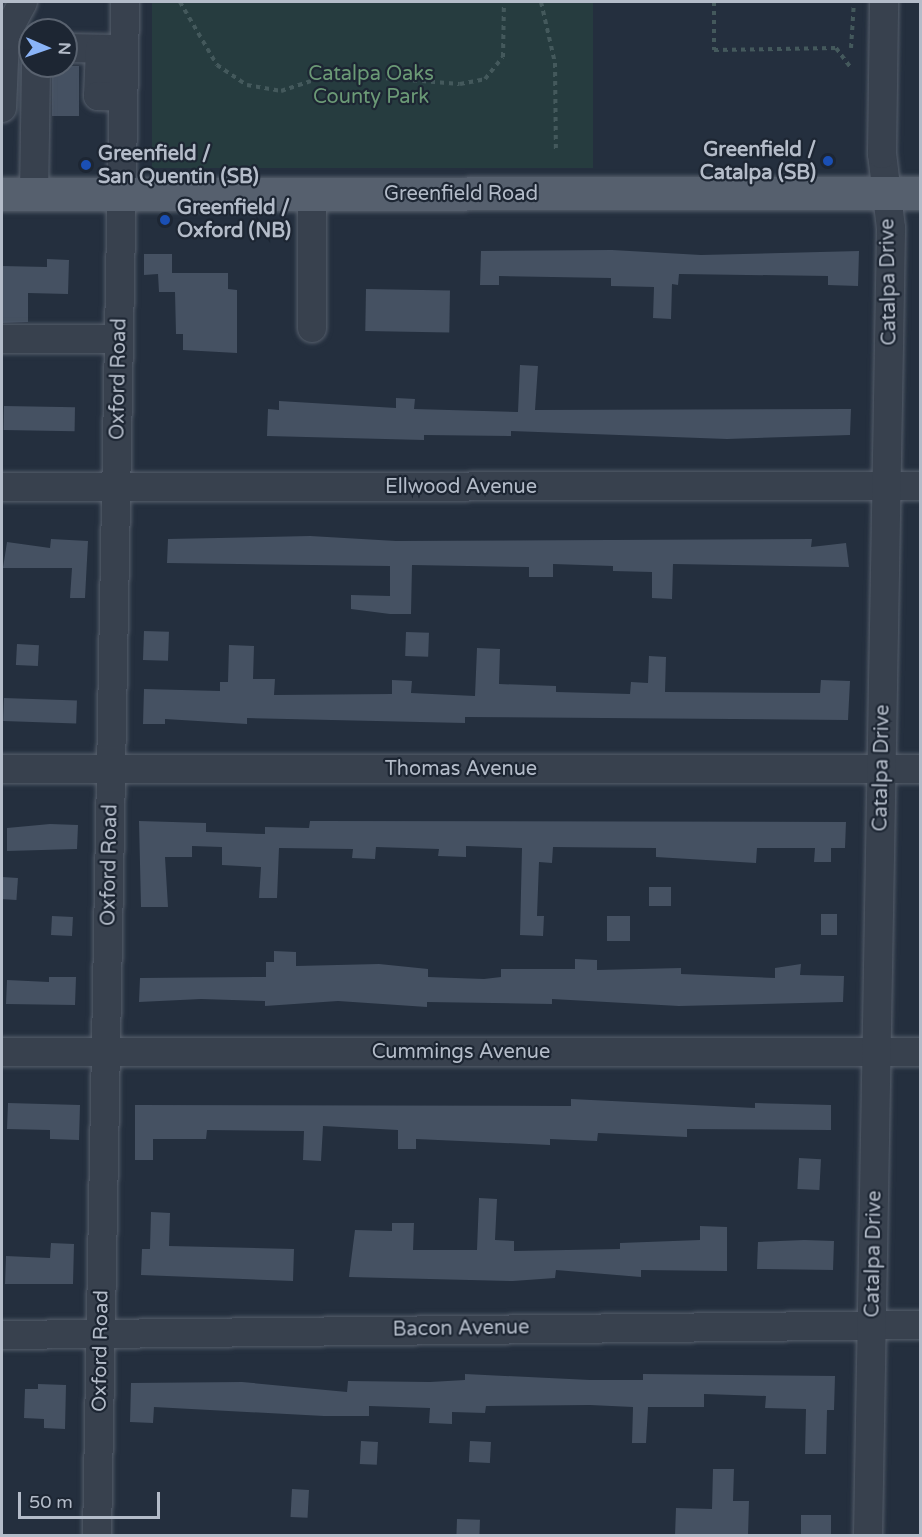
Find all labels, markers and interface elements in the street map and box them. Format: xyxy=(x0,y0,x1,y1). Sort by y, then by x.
north arrow xyxy=(18,18,78,78)
text: N xyxy=(54,42,74,55)
park label: Catalpa Oaks County Park xyxy=(308,62,434,109)
place label: Greenfield / Catalpa (SB) xyxy=(700,138,816,185)
place label: Greenfield / San Quentin (SB) xyxy=(98,142,259,189)
marker: Greenfield / Catalpa (SB) xyxy=(821,154,835,168)
marker: Greenfield / San Quentin (SB) xyxy=(79,158,93,172)
street label: Greenfield Road xyxy=(384,182,538,206)
place label: Greenfield / Oxford (NB) xyxy=(177,196,291,243)
marker: Greenfield / Oxford (NB) xyxy=(158,213,172,227)
street label: Catalpa Drive xyxy=(876,218,902,346)
street label: Oxford Road xyxy=(106,318,132,440)
street label: Ellwood Avenue xyxy=(385,475,537,499)
street label: Catalpa Drive xyxy=(869,704,895,832)
street label: Thomas Avenue xyxy=(385,757,537,781)
street label: Oxford Road xyxy=(97,804,123,926)
street label: Cummings Avenue xyxy=(372,1040,550,1064)
street label: Catalpa Drive xyxy=(861,1190,887,1318)
street label: Oxford Road xyxy=(88,1290,114,1412)
street label: Bacon Avenue xyxy=(392,1316,530,1342)
scale bar xyxy=(21,1480,164,1518)
text: 50 m xyxy=(29,1491,73,1513)

